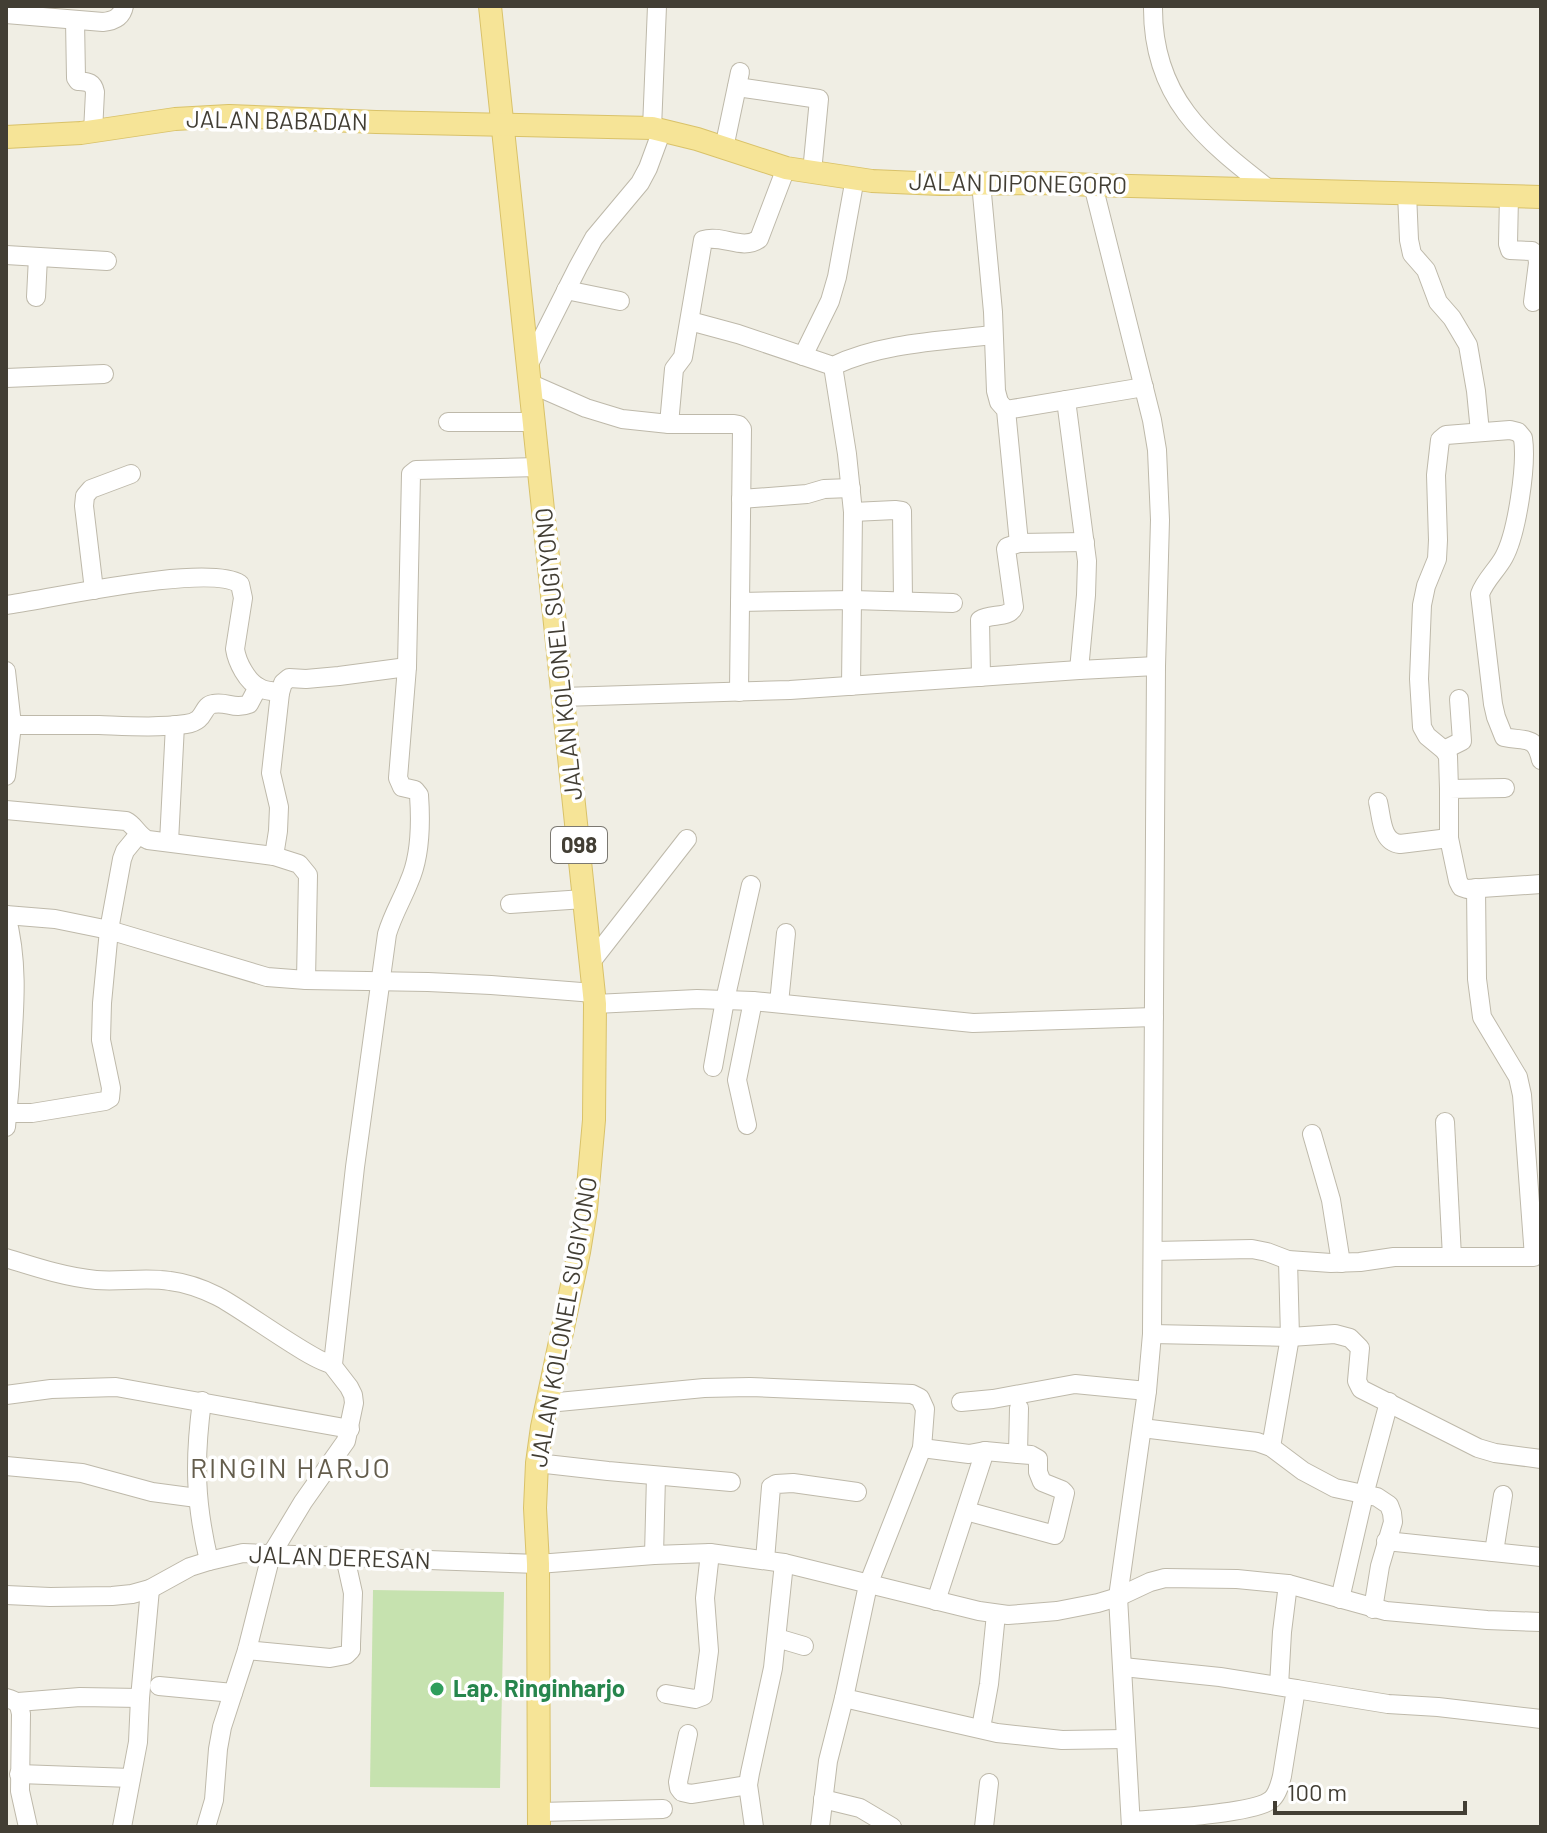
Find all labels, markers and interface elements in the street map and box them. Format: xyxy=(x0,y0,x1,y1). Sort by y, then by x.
street label: JALAN BABADAN xyxy=(186,103,368,136)
street label: JALAN DIPONEGORO xyxy=(909,166,1127,199)
street label: JALAN KOLONEL SUGIYONO xyxy=(528,506,587,802)
road number: 098 xyxy=(551,827,607,863)
street label: JALAN KOLONEL SUGIYONO xyxy=(523,1174,602,1469)
district label: RINGIN HARJO xyxy=(190,1450,392,1484)
street label: JALAN DERESAN xyxy=(249,1539,431,1574)
place label: Lap. Ringinharjo xyxy=(453,1673,625,1702)
marker: Lap. Ringinharjo xyxy=(428,1680,446,1698)
scale bar xyxy=(1275,1765,1465,1815)
text: 100 m xyxy=(1287,1777,1347,1806)

